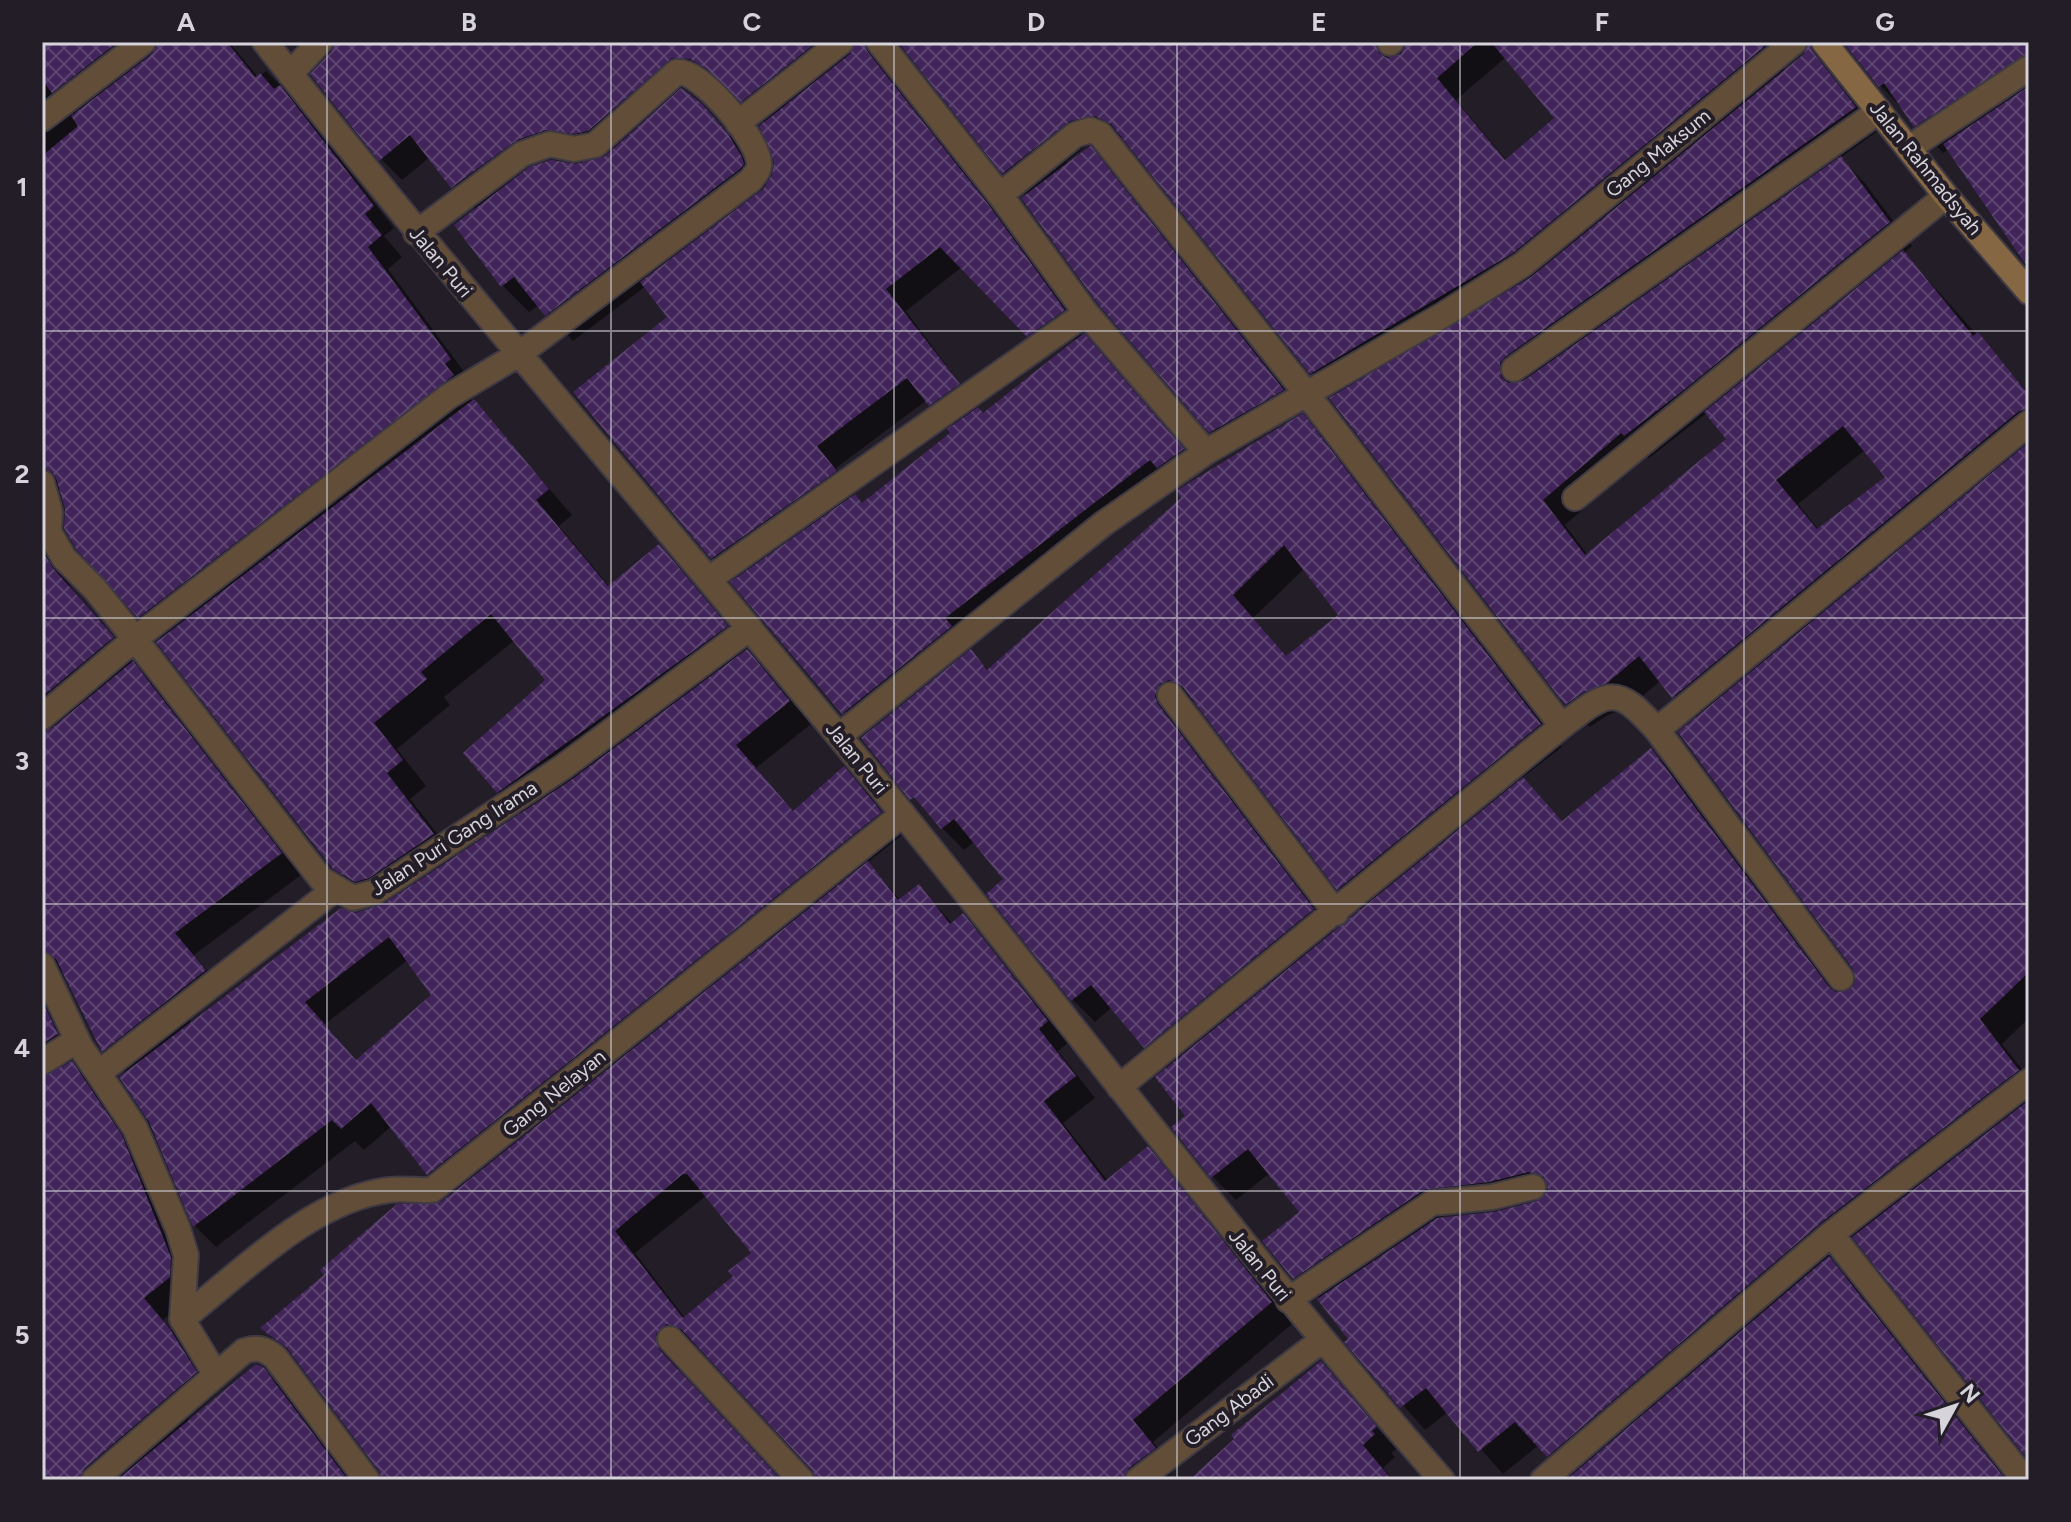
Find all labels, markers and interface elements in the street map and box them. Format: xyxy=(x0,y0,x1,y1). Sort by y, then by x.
text: A xyxy=(177,6,196,38)
text: B xyxy=(461,6,477,38)
text: C xyxy=(743,6,762,38)
text: D xyxy=(1027,6,1045,38)
text: E xyxy=(1311,6,1327,38)
text: F xyxy=(1595,6,1609,38)
text: G xyxy=(1875,6,1895,38)
street label: Jalan Rahmadsyah xyxy=(1865,96,1987,240)
street label: Gang Maksum xyxy=(1601,104,1715,202)
text: 1 xyxy=(17,171,27,203)
street label: Jalan Puri xyxy=(404,222,478,302)
text: 2 xyxy=(14,458,30,490)
street label: Jalan Puri xyxy=(821,717,893,799)
text: 3 xyxy=(15,745,29,777)
street label: Jalan Puri Gang Irama xyxy=(367,775,541,901)
text: 4 xyxy=(14,1032,30,1064)
street label: Gang Nelayan xyxy=(498,1044,610,1142)
street label: Jalan Puri xyxy=(1224,1224,1296,1306)
text: 5 xyxy=(14,1319,30,1351)
north arrow xyxy=(1915,1366,1995,1446)
street label: Gang Abadi xyxy=(1180,1369,1278,1451)
text: N xyxy=(1954,1378,1986,1409)

